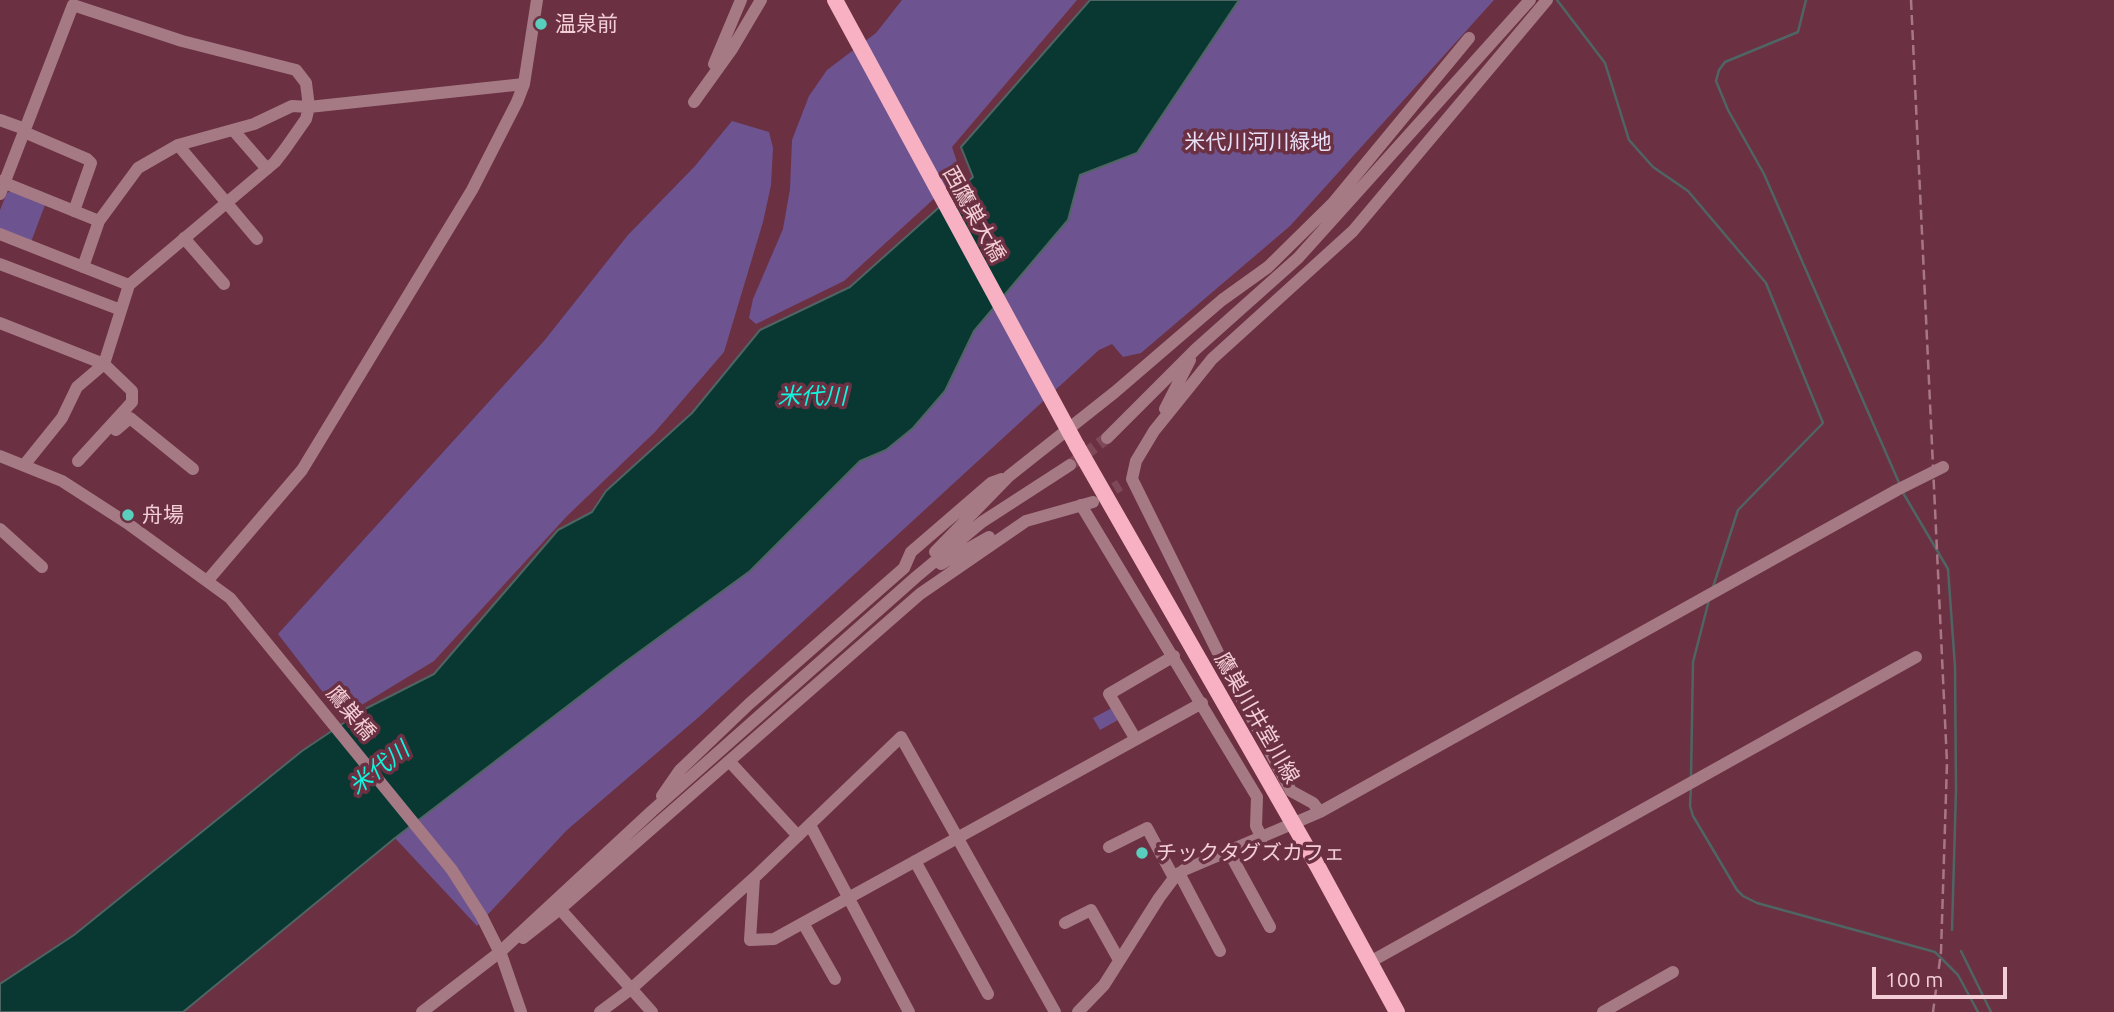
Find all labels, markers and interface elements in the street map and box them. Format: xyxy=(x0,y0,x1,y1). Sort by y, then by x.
place label: 温泉前 xyxy=(555,11,618,37)
marker: 温泉前 xyxy=(533,16,549,32)
park label: 米代川河川緑地 xyxy=(1185,129,1331,155)
street label: 西鷹巣大橋 xyxy=(938,162,1010,266)
water label: 米代川 xyxy=(778,382,846,410)
place label: 舟場 xyxy=(142,502,184,528)
marker: 舟場 xyxy=(120,507,136,523)
street label: 鷹巣川井堂川線 xyxy=(1209,648,1305,788)
street label: 鷹巣橋 xyxy=(321,681,381,745)
water label: 米代川 xyxy=(343,736,415,800)
place label: チックタグズカフェ xyxy=(1156,840,1345,866)
marker: チックタグズカフェ xyxy=(1134,845,1150,861)
scale bar xyxy=(1876,953,2011,997)
text: 100 m xyxy=(1885,967,1943,991)

